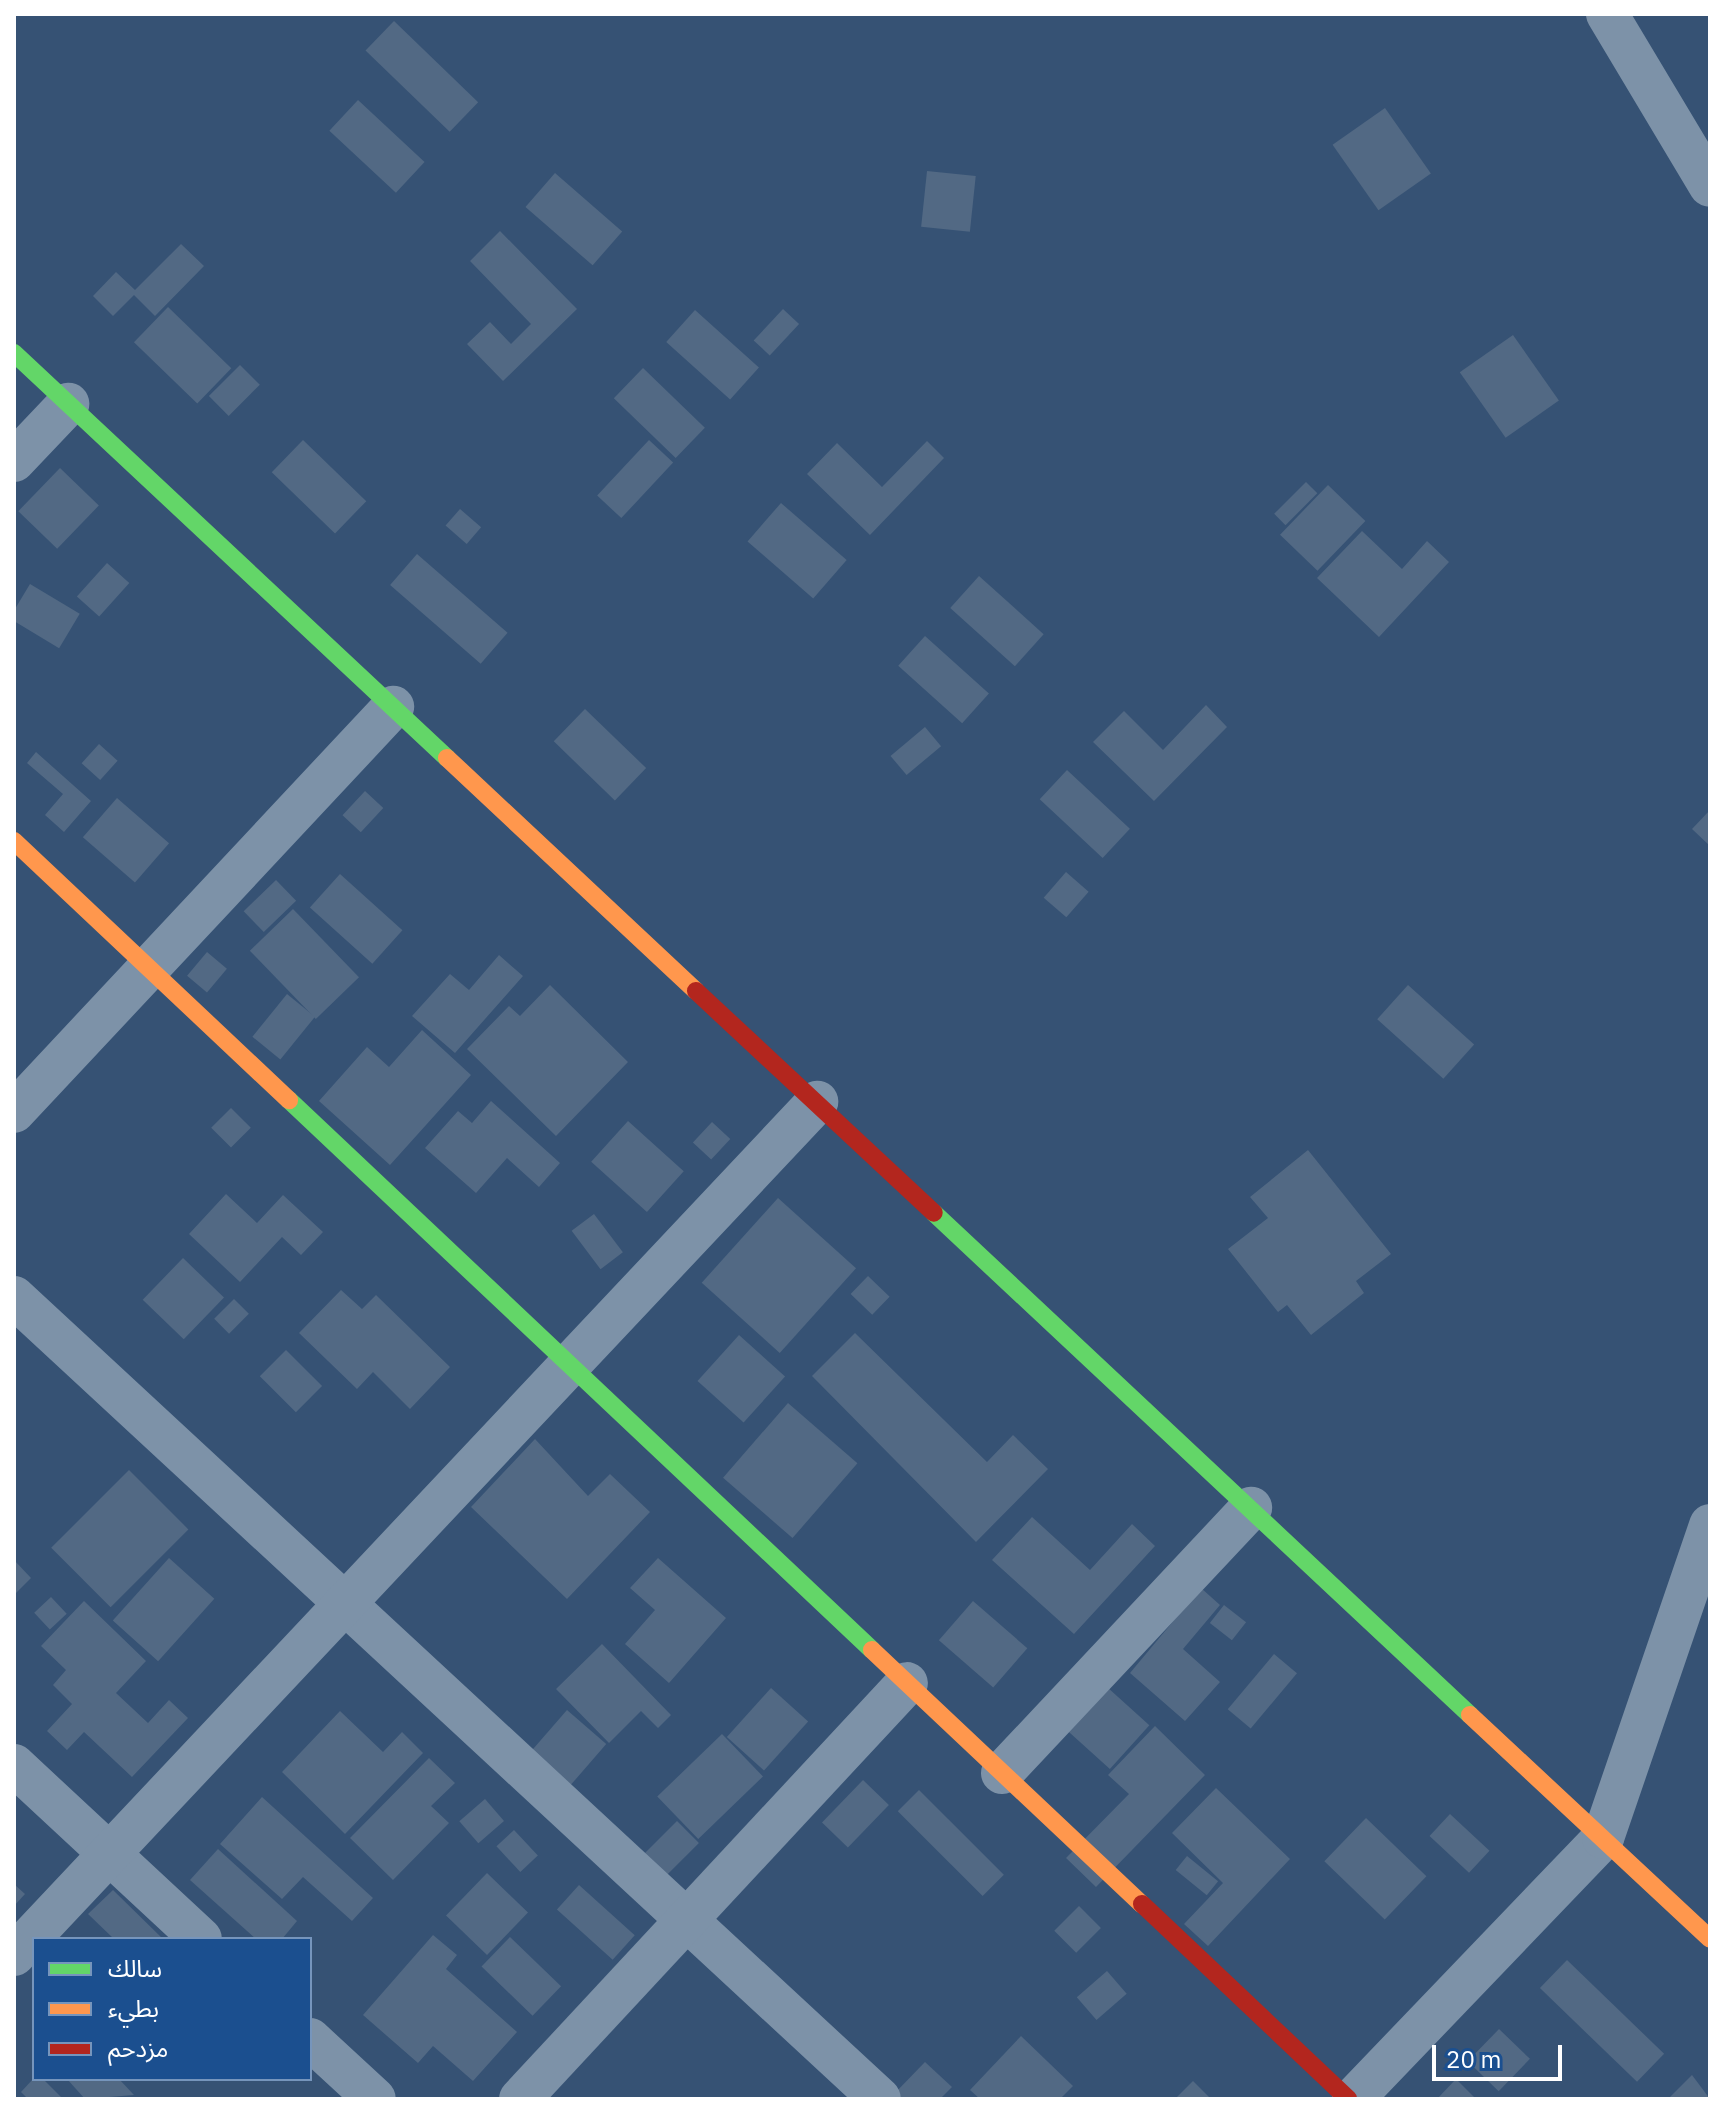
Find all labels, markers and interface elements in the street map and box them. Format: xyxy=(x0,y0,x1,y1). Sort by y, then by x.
legend xyxy=(32,1937,312,2081)
text: سالك xyxy=(108,1952,162,1984)
text: بطيء xyxy=(108,1992,159,2024)
scale bar xyxy=(1436,2029,1566,2079)
text: مزدحم xyxy=(108,2032,168,2064)
text: 20 m xyxy=(1446,2043,1501,2075)

